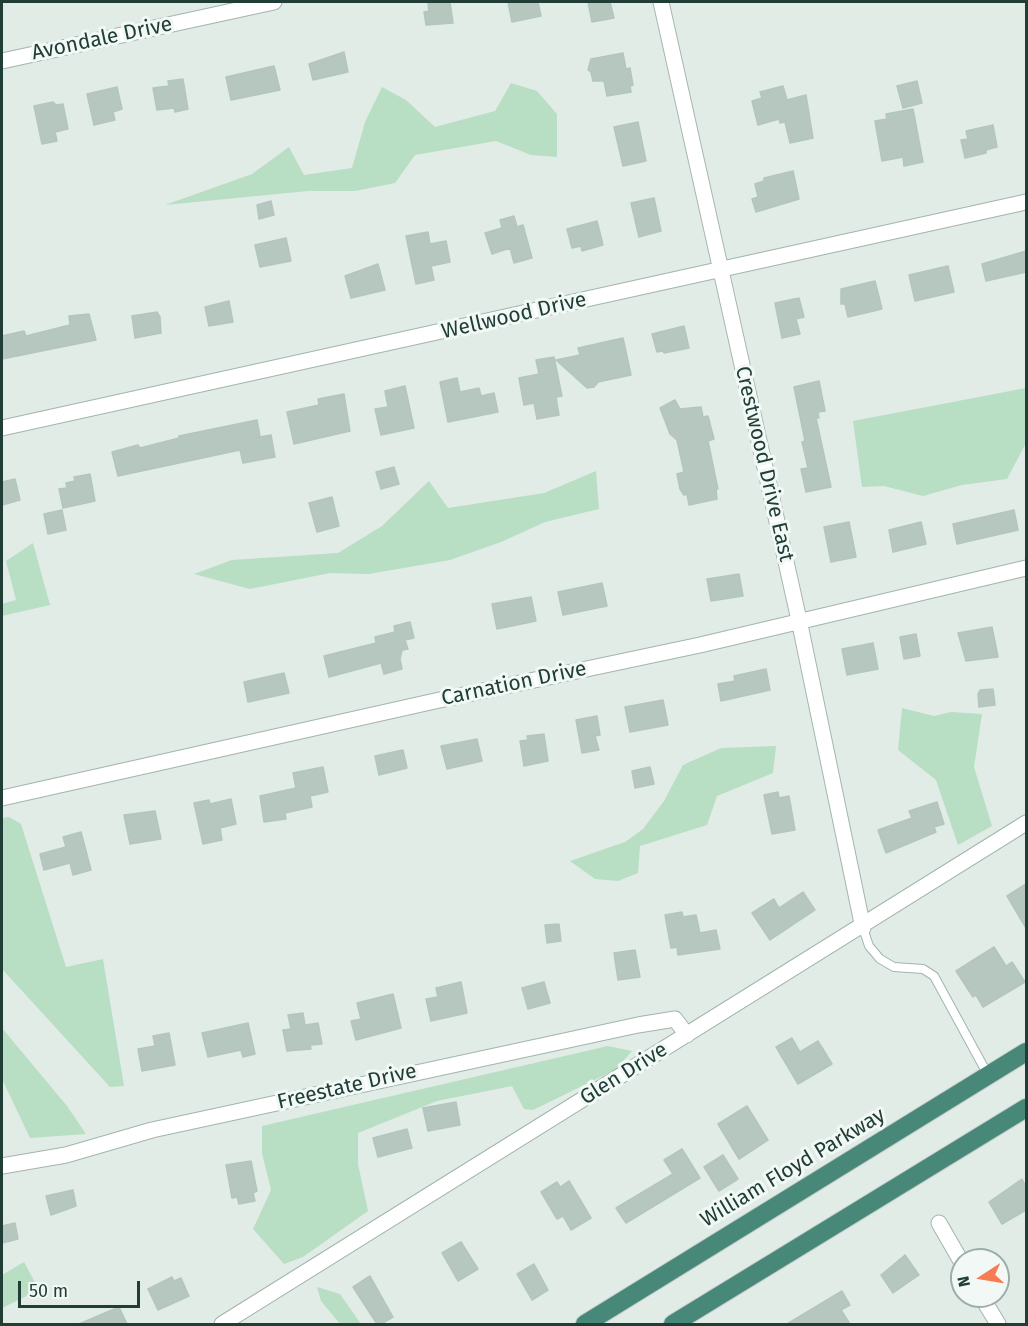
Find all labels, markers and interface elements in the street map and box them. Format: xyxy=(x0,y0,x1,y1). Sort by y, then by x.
street label: Avondale Drive xyxy=(29,12,175,66)
street label: Wellwood Drive xyxy=(439,287,589,345)
street label: Crestwood Drive East xyxy=(729,364,799,564)
street label: Carnation Drive xyxy=(439,656,589,712)
street label: Glen Drive xyxy=(576,1037,672,1111)
street label: Freestate Drive xyxy=(275,1059,419,1115)
street label: William Floyd Parkway xyxy=(696,1103,890,1233)
north arrow xyxy=(950,1248,1010,1308)
scale bar xyxy=(21,1269,142,1307)
text: N xyxy=(953,1274,974,1289)
text: 50 m xyxy=(29,1280,68,1302)

